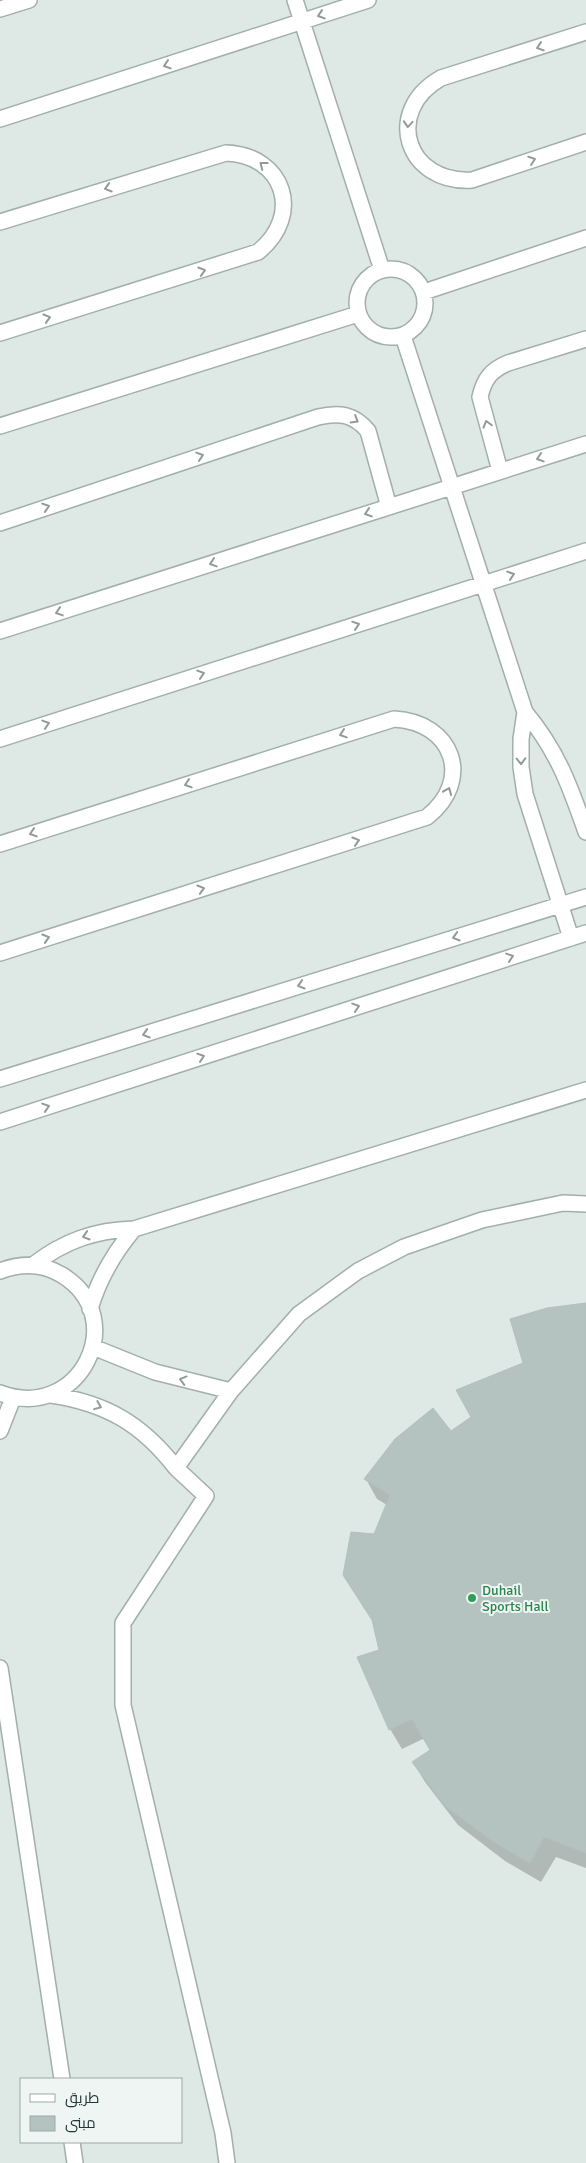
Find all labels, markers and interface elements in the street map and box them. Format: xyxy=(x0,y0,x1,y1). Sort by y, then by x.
one-way arrow xyxy=(318,9,326,19)
one-way arrow xyxy=(536,42,544,52)
one-way arrow xyxy=(163,59,171,69)
one-way arrow xyxy=(403,120,414,128)
one-way arrow xyxy=(528,156,536,166)
one-way arrow xyxy=(259,162,268,171)
one-way arrow xyxy=(105,183,113,193)
one-way arrow xyxy=(197,266,206,276)
one-way arrow xyxy=(42,314,50,324)
one-way arrow xyxy=(349,413,358,423)
one-way arrow xyxy=(482,420,492,429)
one-way arrow xyxy=(196,452,204,462)
one-way arrow xyxy=(536,453,544,463)
one-way arrow xyxy=(42,503,50,513)
one-way arrow xyxy=(364,508,373,518)
one-way arrow xyxy=(210,557,218,567)
one-way arrow xyxy=(506,571,514,581)
one-way arrow xyxy=(55,607,63,617)
one-way arrow xyxy=(351,620,360,630)
one-way arrow xyxy=(196,670,205,680)
one-way arrow xyxy=(42,720,50,730)
one-way arrow xyxy=(339,728,347,738)
one-way arrow xyxy=(516,757,527,765)
one-way arrow xyxy=(184,778,192,788)
one-way arrow xyxy=(442,787,452,796)
one-way arrow xyxy=(29,827,38,837)
one-way arrow xyxy=(352,836,360,846)
one-way arrow xyxy=(197,885,205,895)
one-way arrow xyxy=(452,932,461,942)
one-way arrow xyxy=(42,934,50,944)
one-way arrow xyxy=(506,953,514,963)
one-way arrow xyxy=(297,980,305,990)
one-way arrow xyxy=(351,1003,359,1013)
one-way arrow xyxy=(142,1028,150,1038)
one-way arrow xyxy=(196,1053,205,1063)
one-way arrow xyxy=(42,1102,50,1112)
one-way arrow xyxy=(82,1230,91,1240)
one-way arrow xyxy=(180,1375,188,1385)
one-way arrow xyxy=(94,1401,102,1411)
place label: Duhail Sports Hall xyxy=(482,1582,549,1615)
marker: Duhail Sports Hall xyxy=(466,1592,478,1604)
legend xyxy=(20,2078,182,2143)
text: طريق xyxy=(65,2089,99,2108)
text: مبنى xyxy=(65,2114,96,2133)

